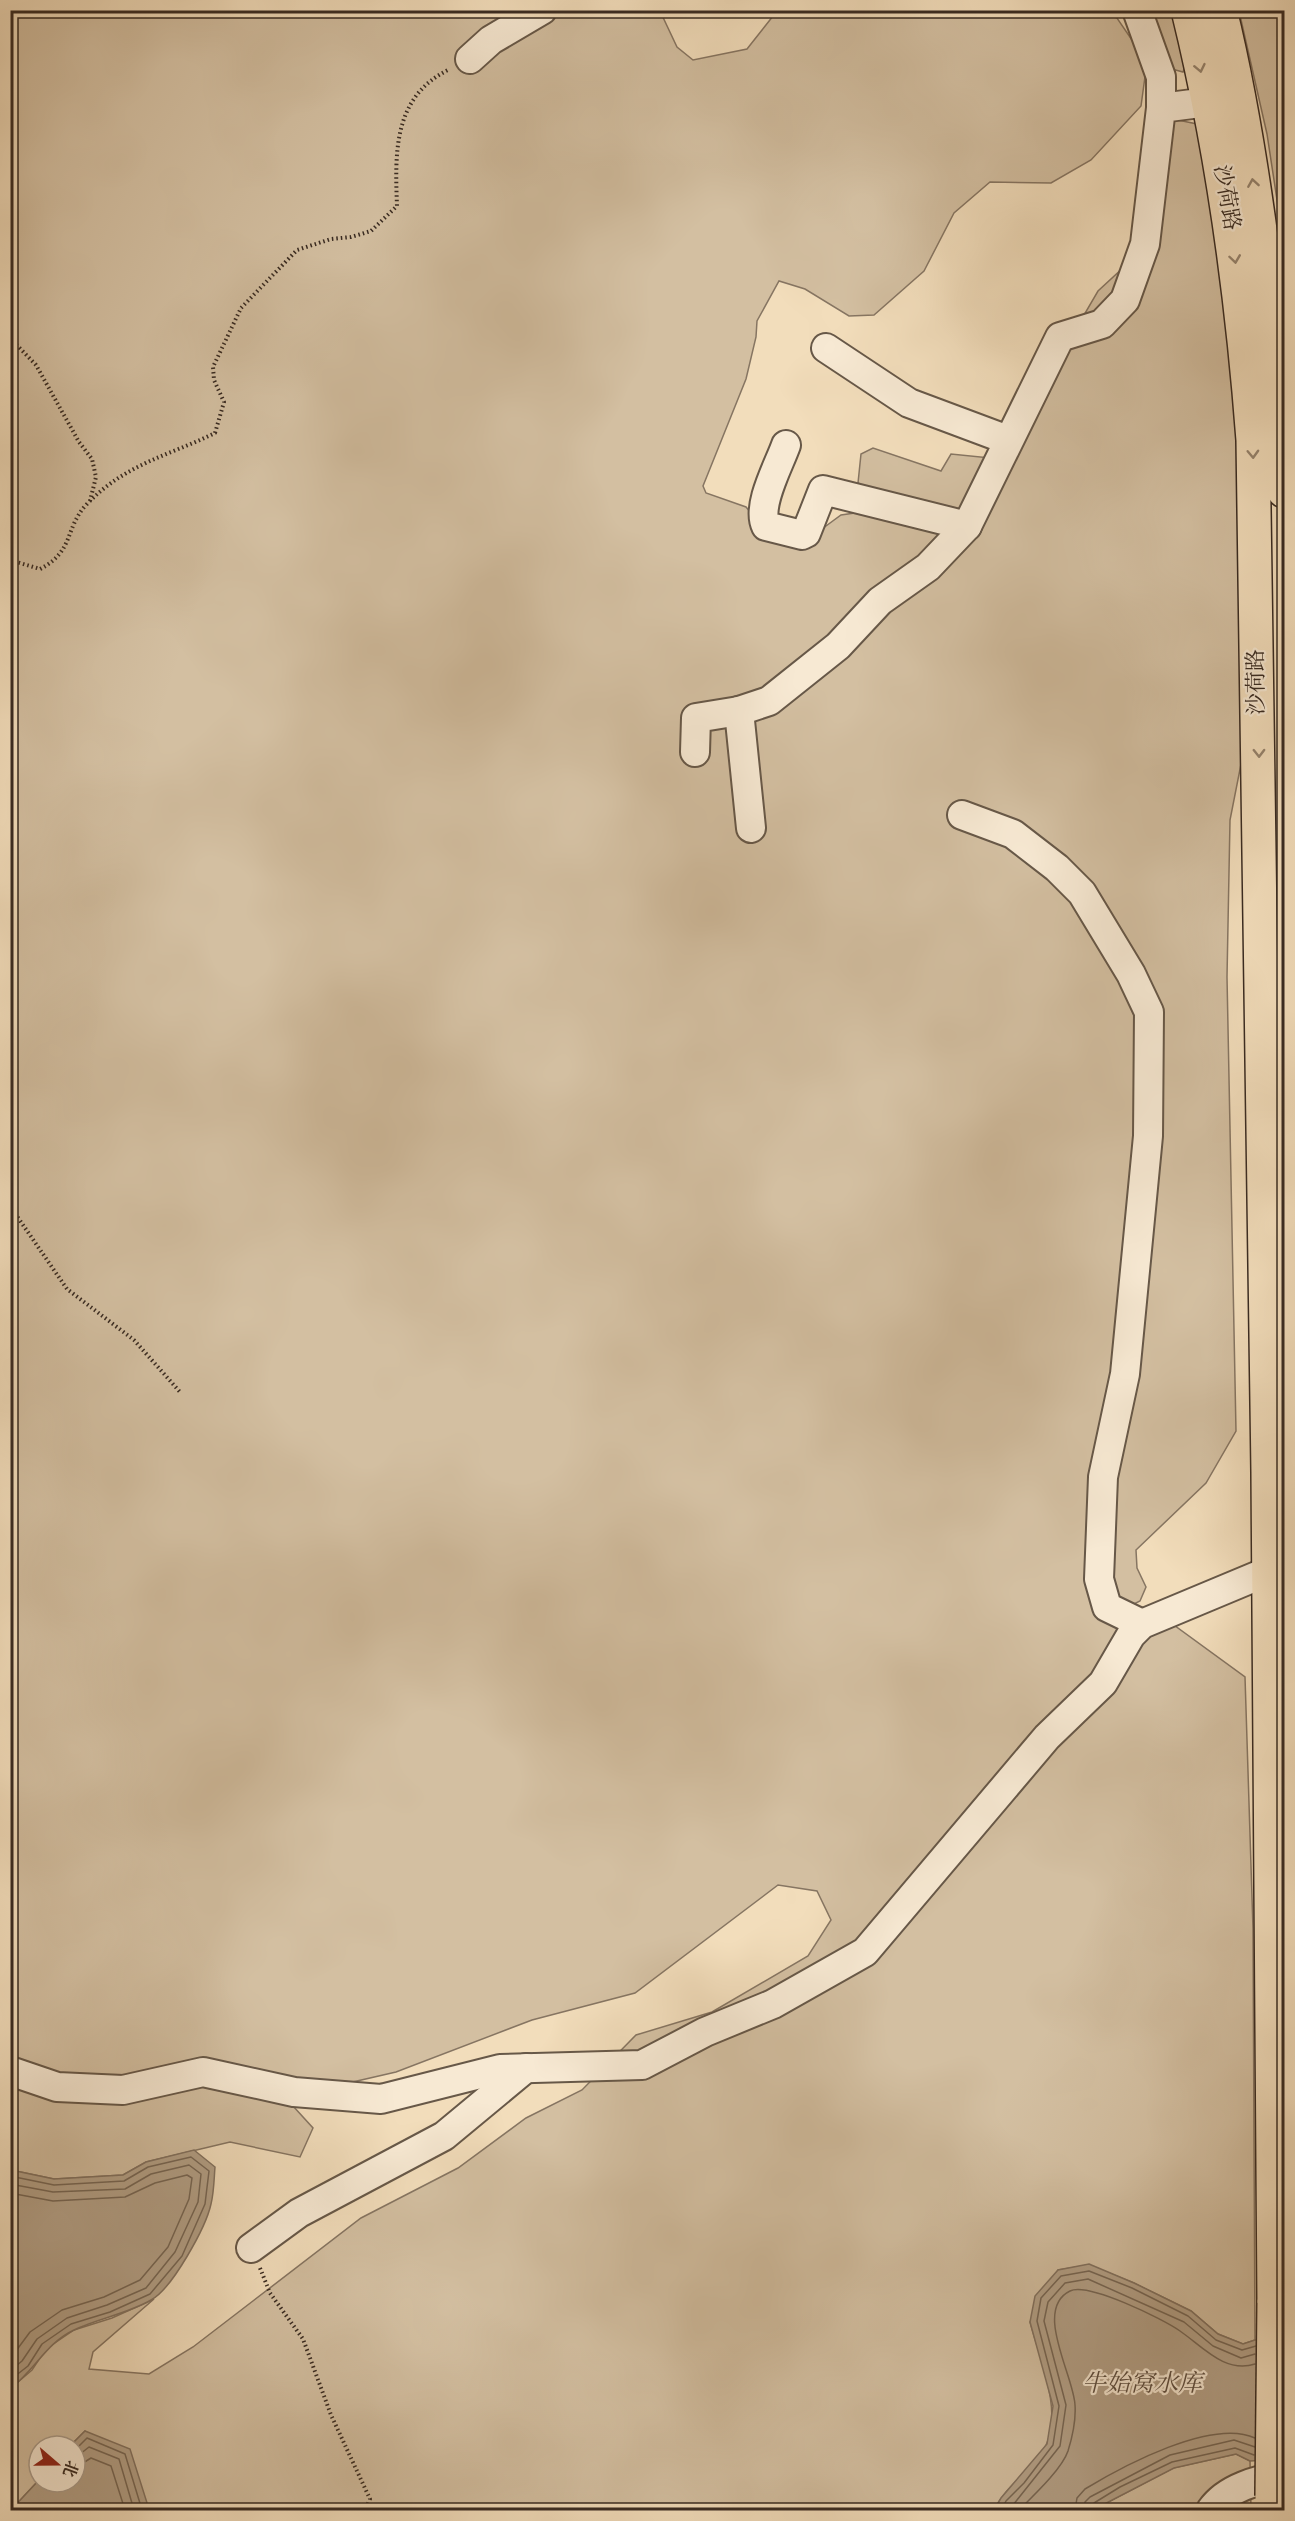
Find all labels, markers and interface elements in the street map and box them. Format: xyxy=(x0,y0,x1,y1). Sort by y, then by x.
one-way arrow xyxy=(1193,62,1206,72)
street label: 沙荷路 xyxy=(1204,163,1246,233)
one-way arrow xyxy=(1247,178,1260,188)
one-way arrow xyxy=(1228,255,1241,264)
one-way arrow xyxy=(1247,449,1259,458)
street label: 沙荷路 xyxy=(1241,649,1275,715)
one-way arrow xyxy=(1253,749,1265,758)
water label: 牛始窝水库 xyxy=(1082,2368,1206,2402)
north arrow xyxy=(27,2434,87,2494)
text: 北 xyxy=(55,2457,82,2480)

